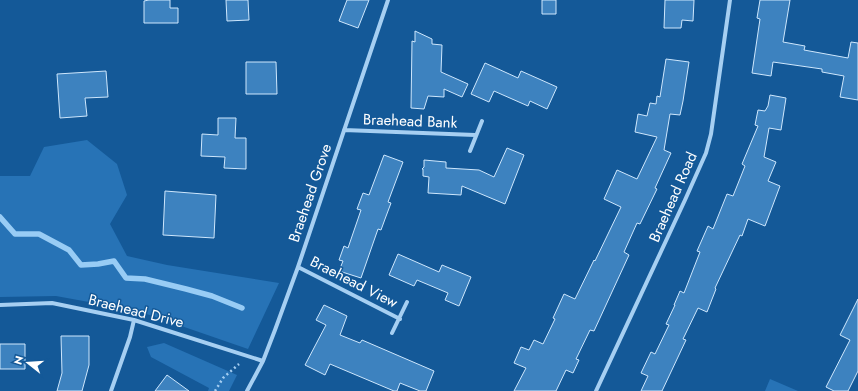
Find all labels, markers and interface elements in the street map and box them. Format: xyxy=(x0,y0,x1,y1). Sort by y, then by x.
street label: Braehead Bank xyxy=(362,108,458,134)
street label: Braehead Grove xyxy=(283,141,337,245)
street label: Braehead Road xyxy=(643,148,703,246)
street label: Braehead View xyxy=(306,250,402,314)
street label: Braehead Drive xyxy=(86,289,186,334)
north arrow xyxy=(8,343,48,383)
text: N xyxy=(10,354,27,367)

